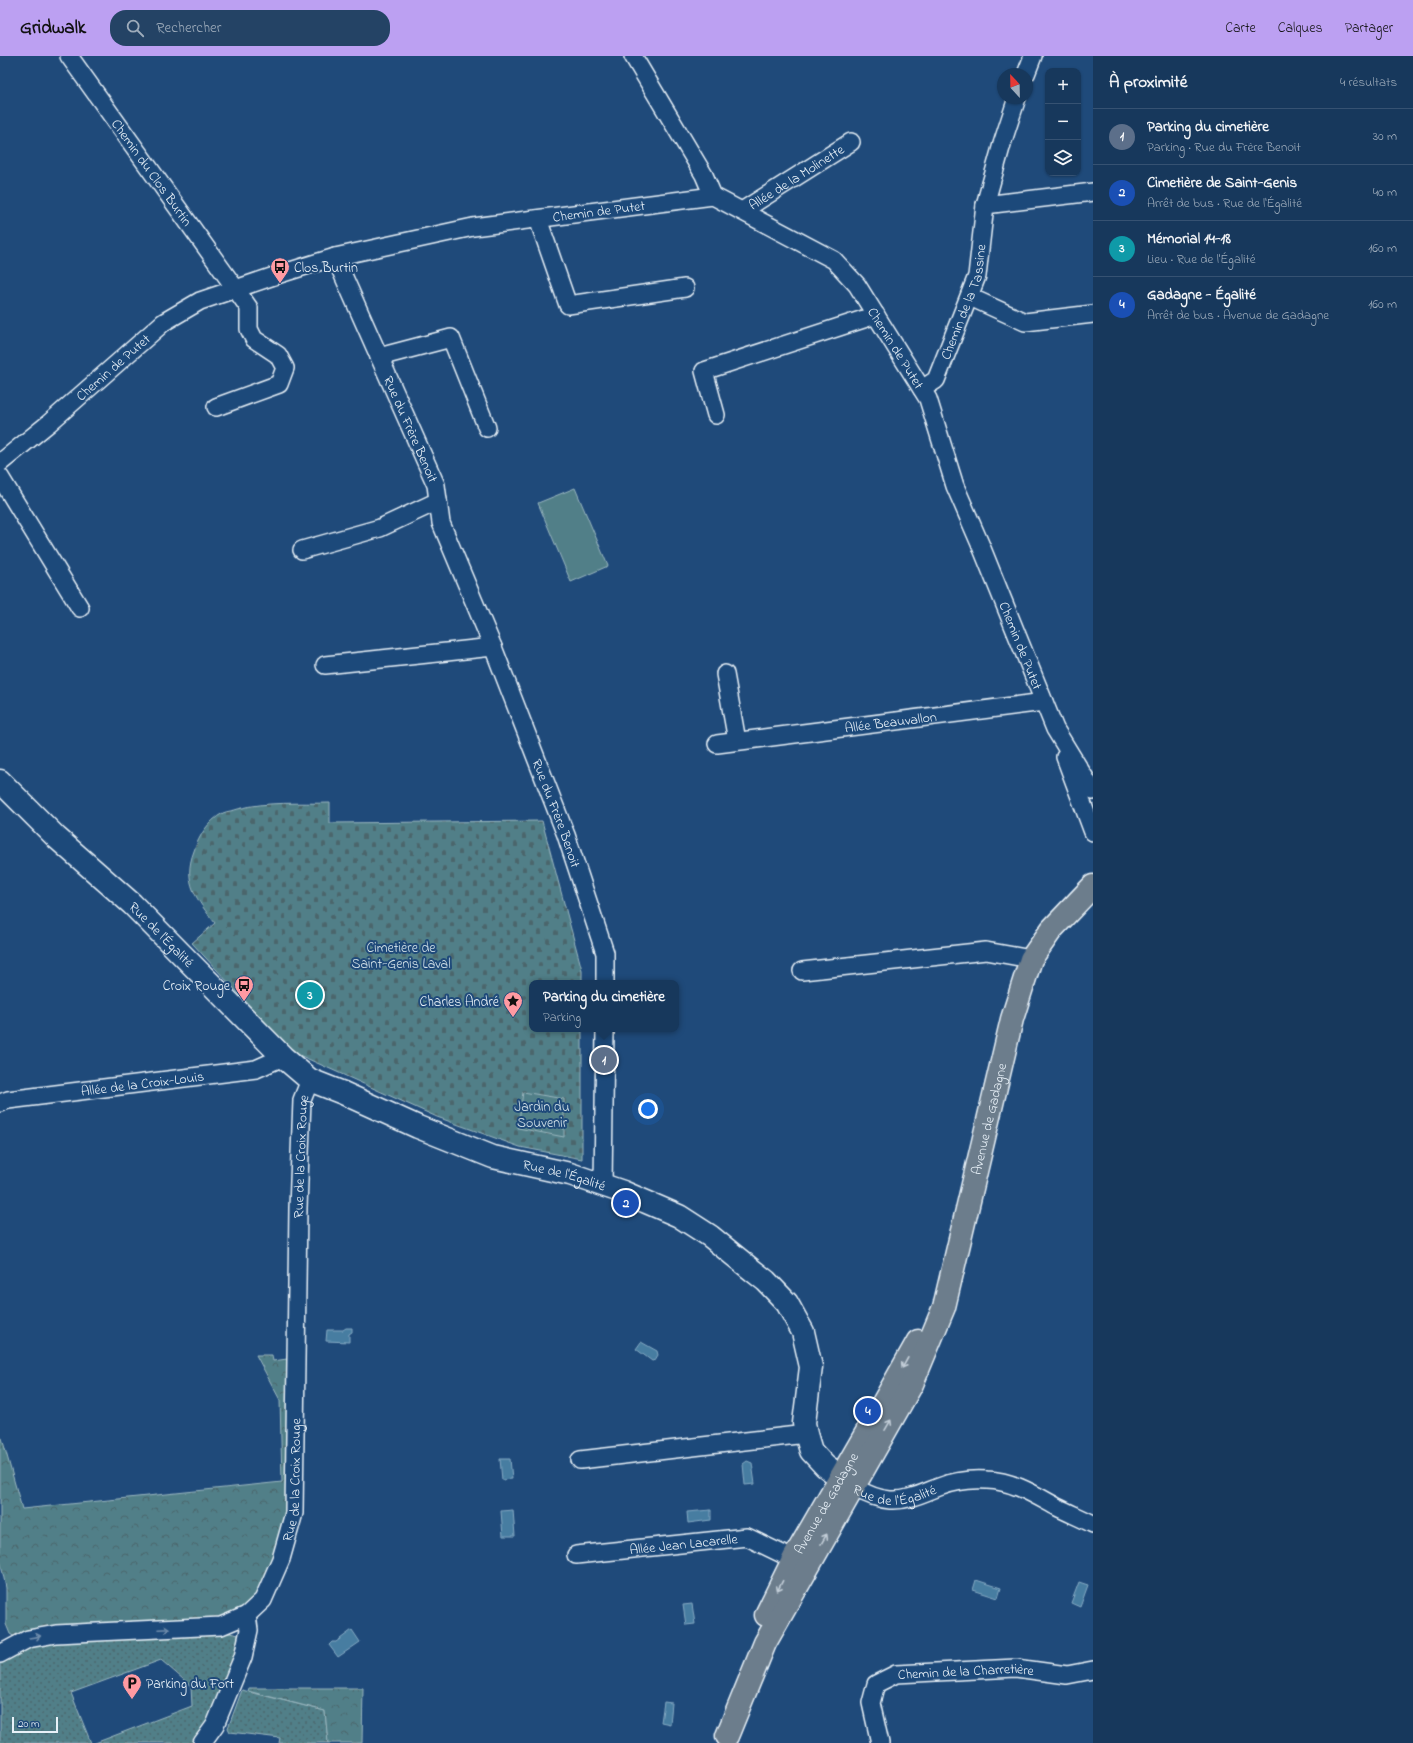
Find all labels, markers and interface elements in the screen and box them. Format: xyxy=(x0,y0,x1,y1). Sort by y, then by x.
search box xyxy=(110,10,390,46)
text: Gridwalk xyxy=(20,15,86,42)
icon: search xyxy=(124,17,146,39)
text: Rechercher xyxy=(156,17,221,39)
text: Carte xyxy=(1225,18,1256,39)
text: Calques xyxy=(1278,18,1323,39)
text: Partager xyxy=(1345,18,1393,39)
north arrow xyxy=(997,68,1033,104)
map controls xyxy=(1045,68,1081,176)
button: + xyxy=(1045,68,1081,104)
text: À proximité xyxy=(1109,70,1187,95)
text: 4 résultats xyxy=(1340,73,1397,92)
button: − xyxy=(1045,104,1081,140)
street label: Chemin du Clos Burtin xyxy=(105,115,197,231)
text: Parking du cimetière xyxy=(1147,116,1269,138)
text: 1 xyxy=(1120,127,1124,146)
text: 30 m xyxy=(1373,127,1397,146)
text: Parking · Rue du Frère Benoit xyxy=(1147,138,1301,157)
street label: Allée de la Molinette xyxy=(745,139,849,216)
button: layers xyxy=(1045,140,1081,176)
text: Cimetière de Saint-Genis xyxy=(1147,172,1297,194)
text: 2 xyxy=(1119,183,1125,202)
text: 40 m xyxy=(1373,183,1397,202)
text: Arrêt de bus · Rue de l'Égalité xyxy=(1147,194,1302,213)
street label: Chemin de Putet xyxy=(551,196,647,229)
text: Mémorial 14-18 xyxy=(1147,228,1231,250)
text: 3 xyxy=(1119,239,1125,258)
text: 160 m xyxy=(1368,239,1397,258)
street label: Chemin de la Tassine xyxy=(936,242,993,363)
text: Lieu · Rue de l'Égalité xyxy=(1147,250,1256,269)
bus stop icon: Clos Burtin xyxy=(269,256,291,284)
place label: Clos Burtin xyxy=(294,258,358,279)
text: Gadagne - Égalité xyxy=(1147,284,1256,306)
text: 4 xyxy=(1119,295,1125,314)
text: 160 m xyxy=(1368,295,1397,314)
street label: Chemin de Putet xyxy=(861,304,928,394)
text: Arrêt de bus · Avenue de Gadagne xyxy=(1147,306,1329,325)
street label: Chemin de Putet xyxy=(72,329,156,407)
street label: Rue du Frère Benoit xyxy=(377,373,443,486)
street label: Chemin de Putet xyxy=(993,599,1047,693)
street label: Allée Beauvallon xyxy=(844,707,938,740)
street label: Rue du Frère Benoit xyxy=(525,756,585,871)
street label: Rue de l'Égalité xyxy=(123,898,199,974)
park label: Cimetière de Saint-Genis Laval xyxy=(351,938,451,975)
bus stop icon: Croix Rouge xyxy=(233,974,255,1002)
place label: Croix Rouge xyxy=(163,976,231,998)
pin: 3 xyxy=(297,980,323,1010)
popup xyxy=(529,980,679,1032)
text: Parking du cimetière xyxy=(543,986,665,1008)
place icon: Charles André xyxy=(502,990,524,1018)
place label: Charles André xyxy=(420,992,500,1013)
text: Parking xyxy=(543,1008,581,1027)
pin: 1 xyxy=(591,1045,617,1075)
street label: Avenue de Gadagne xyxy=(967,1060,1013,1177)
street label: Allée de la Croix-Louis xyxy=(80,1067,205,1103)
street label: Rue de la Croix Rouge xyxy=(289,1091,316,1218)
park label: Jardin du Souvenir xyxy=(514,1097,570,1134)
your location xyxy=(638,1099,658,1119)
street label: Rue de l'Égalité xyxy=(521,1155,609,1198)
pin: 2 xyxy=(613,1188,639,1218)
one-way arrow xyxy=(901,1357,909,1369)
pin: 4 xyxy=(855,1396,881,1426)
street label: Rue de la Croix Rouge xyxy=(277,1417,308,1544)
one-way arrow xyxy=(885,1419,893,1431)
street label: Avenue de Gadagne xyxy=(789,1448,865,1559)
street label: Rue de l'Égalité xyxy=(852,1476,938,1494)
text: Rue de l'Égalité xyxy=(849,1480,940,1512)
street label: Allée Jean Lacarelle xyxy=(628,1529,739,1561)
one-way arrow xyxy=(821,1533,829,1545)
one-way arrow xyxy=(776,1580,783,1592)
one-way arrow xyxy=(157,1625,170,1632)
one-way arrow xyxy=(28,1633,41,1641)
street label: Chemin de la Charretière xyxy=(897,1659,1036,1686)
parking icon: Parking du Fort xyxy=(121,1672,143,1700)
place label: Parking du Fort xyxy=(146,1674,234,1696)
scale bar xyxy=(12,1715,58,1734)
text: 20 m xyxy=(18,1716,40,1732)

